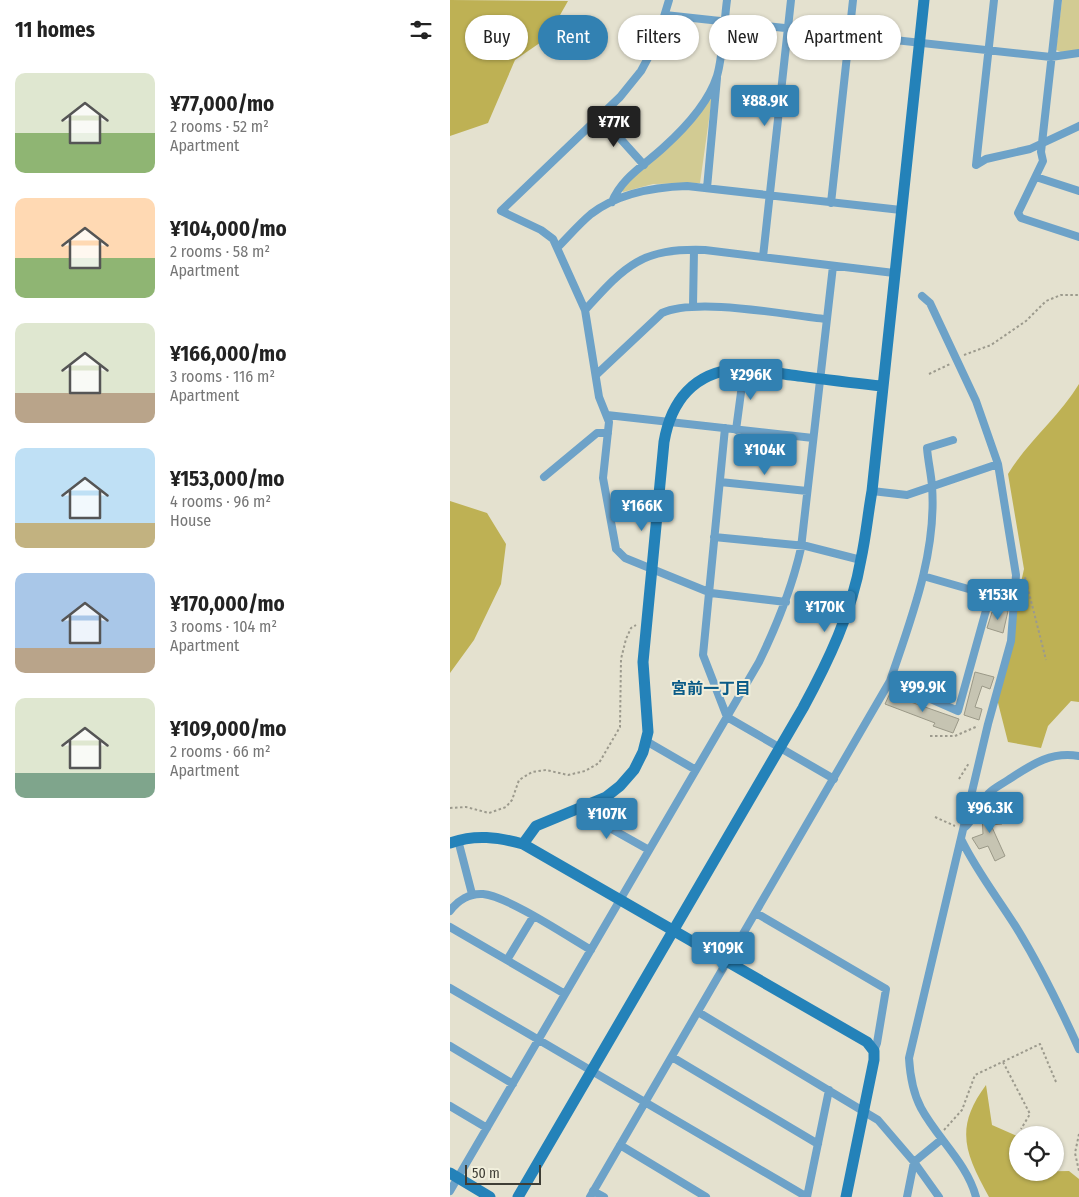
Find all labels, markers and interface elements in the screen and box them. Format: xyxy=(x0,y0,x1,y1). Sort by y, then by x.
chip: Buy xyxy=(465,15,528,60)
chip: Rent xyxy=(538,15,608,60)
chip: Filters xyxy=(618,15,699,60)
chip: New xyxy=(709,15,777,60)
chip: Apartment xyxy=(787,15,901,60)
icon: filters xyxy=(407,16,435,44)
text: 11 homes xyxy=(15,17,95,43)
pin: ¥88.9K xyxy=(724,84,806,127)
text: ¥77,000/mo xyxy=(170,91,274,117)
text: ¥88.9K xyxy=(742,91,788,110)
icon: home xyxy=(55,93,115,153)
pin: ¥77K xyxy=(584,106,644,148)
text: ¥77K xyxy=(598,112,630,131)
text: 2 rooms · 52 m² xyxy=(170,117,269,136)
text: Apartment xyxy=(170,136,239,155)
text: ¥104,000/mo xyxy=(170,216,287,242)
icon: home xyxy=(55,218,115,278)
text: 2 rooms · 58 m² xyxy=(170,242,270,261)
text: Apartment xyxy=(170,261,239,280)
text: ¥166,000/mo xyxy=(170,341,286,367)
icon: home xyxy=(55,343,115,403)
pin: ¥296K xyxy=(716,358,786,401)
text: ¥296K xyxy=(730,365,772,384)
text: 3 rooms · 116 m² xyxy=(170,367,275,386)
text: Apartment xyxy=(170,386,239,405)
pin: ¥104K xyxy=(730,434,800,476)
text: ¥104K xyxy=(745,440,785,459)
text: ¥153,000/mo xyxy=(170,466,284,492)
icon: home xyxy=(55,468,115,528)
pin: ¥166K xyxy=(607,490,677,532)
text: 4 rooms · 96 m² xyxy=(170,492,271,511)
text: ¥166K xyxy=(622,496,662,515)
text: House xyxy=(170,511,211,530)
pin: ¥153K xyxy=(963,578,1033,621)
text: ¥153K xyxy=(978,585,1018,604)
pin: ¥170K xyxy=(790,590,860,633)
text: ¥170,000/mo xyxy=(170,591,285,617)
icon: home xyxy=(55,593,115,653)
text: ¥170K xyxy=(805,597,845,616)
text: 3 rooms · 104 m² xyxy=(170,617,277,636)
text: Apartment xyxy=(170,636,239,655)
pin: ¥99.9K xyxy=(882,670,964,713)
text: ¥99.9K xyxy=(900,677,946,696)
district label: 宮前一丁目 xyxy=(671,679,751,698)
text: ¥109,000/mo xyxy=(170,716,287,742)
icon: home xyxy=(55,718,115,778)
text: 2 rooms · 66 m² xyxy=(170,742,270,761)
text: Apartment xyxy=(170,761,239,780)
pin: ¥96.3K xyxy=(949,792,1031,834)
pin: ¥107K xyxy=(572,798,642,840)
text: ¥96.3K xyxy=(967,798,1013,817)
text: ¥107K xyxy=(587,804,627,823)
pin: ¥109K xyxy=(688,932,758,974)
text: ¥109K xyxy=(703,938,743,957)
map controls xyxy=(1009,1126,1064,1181)
button: locate xyxy=(1009,1126,1064,1181)
scale bar xyxy=(465,1162,541,1185)
text: 50 m xyxy=(472,1165,500,1182)

